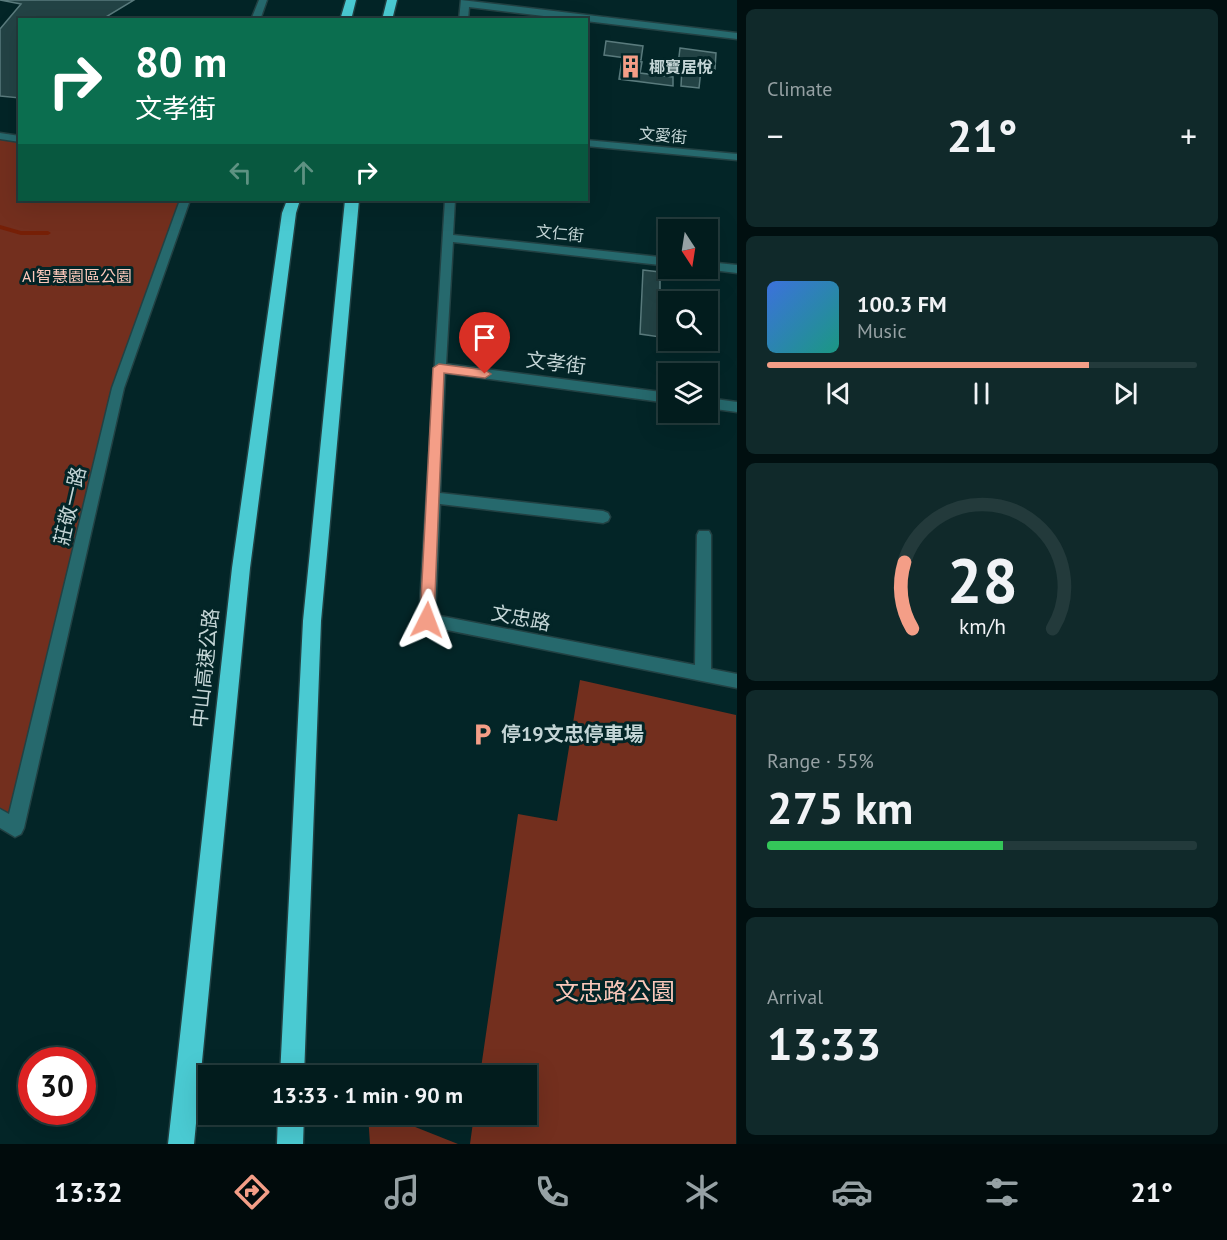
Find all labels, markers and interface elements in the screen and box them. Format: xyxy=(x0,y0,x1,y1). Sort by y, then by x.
text: 80 m xyxy=(135,34,227,89)
icon: right xyxy=(36,42,114,120)
building icon: 椰寶居悅 xyxy=(618,54,644,80)
place label: 椰寶居悅 xyxy=(649,57,713,77)
text: Climate xyxy=(767,76,833,102)
text: 文孝街 xyxy=(135,91,216,125)
text: 21° xyxy=(947,106,1017,164)
text: − xyxy=(767,114,784,157)
text: + xyxy=(1180,114,1197,157)
street label: 文愛街 xyxy=(638,123,688,147)
icon: left xyxy=(224,156,257,189)
icon: ahead xyxy=(287,156,320,189)
icon: right xyxy=(350,156,383,189)
north arrow xyxy=(658,219,718,279)
map controls xyxy=(658,219,718,423)
street label: 文仁街 xyxy=(535,221,585,245)
park label: AI智慧園區公園 xyxy=(22,266,132,286)
text: 100.3 FM xyxy=(857,290,947,318)
button: search xyxy=(658,291,718,351)
pin xyxy=(459,312,510,374)
text: Music xyxy=(857,318,906,344)
icon: arrive xyxy=(468,321,501,354)
street label: 文孝街 xyxy=(525,346,587,380)
button: layers xyxy=(658,363,718,423)
icon: previous xyxy=(822,377,855,410)
icon: pause xyxy=(965,377,998,410)
icon: next xyxy=(1109,377,1142,410)
street label: 莊敬一路 xyxy=(48,464,92,548)
text: 28 xyxy=(947,539,1017,620)
position arrow xyxy=(395,588,459,652)
street label: 文忠路 xyxy=(489,600,553,636)
street label: 中山高速公路 xyxy=(186,607,224,729)
text: km/h xyxy=(958,612,1005,640)
parking icon: 停19文忠停車場 xyxy=(470,721,496,747)
place label: 停19文忠停車場 xyxy=(501,721,644,747)
text: Range · 55% xyxy=(767,748,874,774)
text: 275 km xyxy=(767,778,913,836)
park label: 文忠路公園 xyxy=(555,976,675,1007)
text: Arrival xyxy=(767,984,823,1010)
text: 13:33 xyxy=(767,1014,881,1072)
speed limit sign: 30 xyxy=(18,1047,96,1125)
text: 13:33 · 1 min · 90 m xyxy=(272,1081,463,1109)
icon: directions xyxy=(231,1171,273,1213)
icon: music xyxy=(381,1171,423,1213)
icon: phone xyxy=(531,1171,573,1213)
icon: climate xyxy=(681,1171,723,1213)
icon: car xyxy=(831,1171,873,1213)
icon: filters xyxy=(981,1171,1023,1213)
text: 13:32 xyxy=(54,1175,123,1209)
text: 21° xyxy=(1131,1175,1173,1209)

